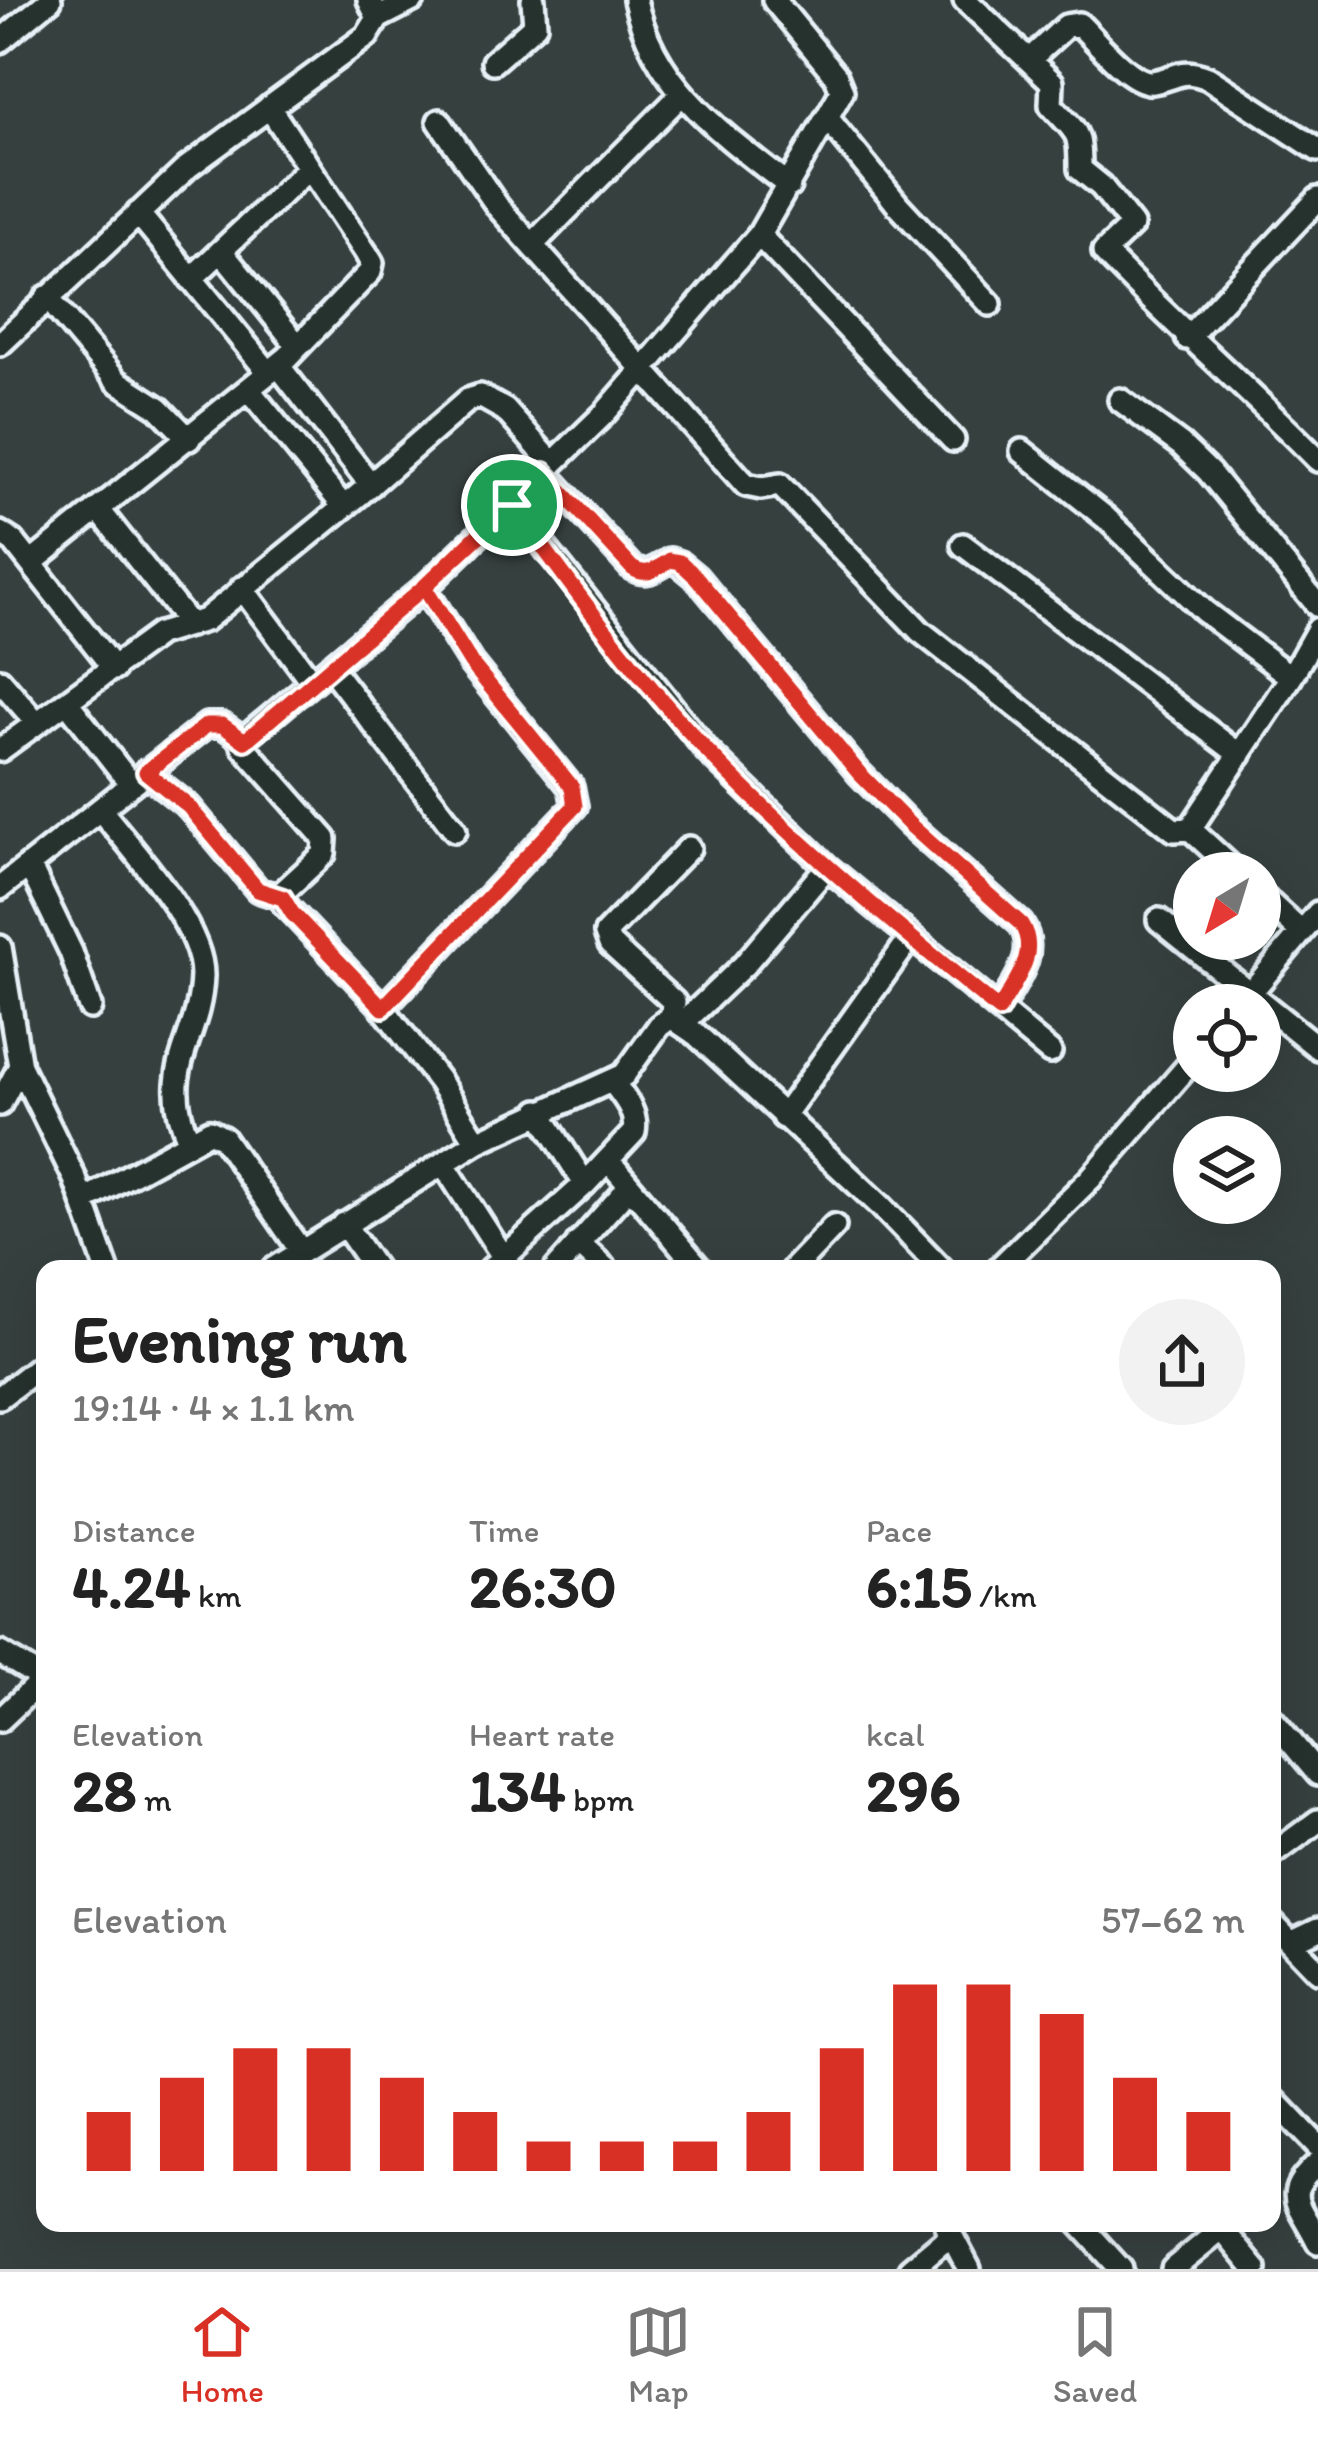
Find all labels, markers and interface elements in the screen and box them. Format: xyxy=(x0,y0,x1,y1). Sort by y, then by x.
pin xyxy=(461,454,563,556)
icon: arrive xyxy=(479,472,545,538)
north arrow xyxy=(1173,852,1281,960)
map controls xyxy=(1173,852,1281,1224)
button: locate xyxy=(1173,984,1281,1092)
button: layers xyxy=(1173,1116,1281,1224)
text: Evening run xyxy=(72,1299,407,1379)
button: share xyxy=(1119,1299,1245,1425)
text: 19:14 · 4 × 1.1 km xyxy=(72,1384,355,1431)
text: Distance xyxy=(72,1511,196,1550)
text: Time xyxy=(469,1511,539,1550)
text: Pace xyxy=(866,1511,932,1550)
text: 4.24 xyxy=(72,1550,190,1622)
text: 26:30 xyxy=(469,1550,617,1622)
text: 6:15 xyxy=(866,1550,972,1622)
text: km xyxy=(190,1576,242,1615)
text: /km xyxy=(972,1576,1037,1615)
text: Elevation xyxy=(72,1715,203,1754)
text: Heart rate xyxy=(469,1715,615,1754)
text: kcal xyxy=(866,1715,925,1754)
text: 28 xyxy=(72,1754,136,1826)
text: 134 xyxy=(469,1754,566,1826)
text: 296 xyxy=(866,1754,961,1826)
text: m xyxy=(136,1780,172,1819)
text: bpm xyxy=(566,1780,634,1819)
text: Elevation xyxy=(72,1896,227,1943)
text: 57–62 m xyxy=(1101,1896,1245,1943)
tab: Home xyxy=(181,2299,264,2410)
tab: Map xyxy=(625,2299,691,2410)
tab: Saved xyxy=(1053,2299,1137,2410)

